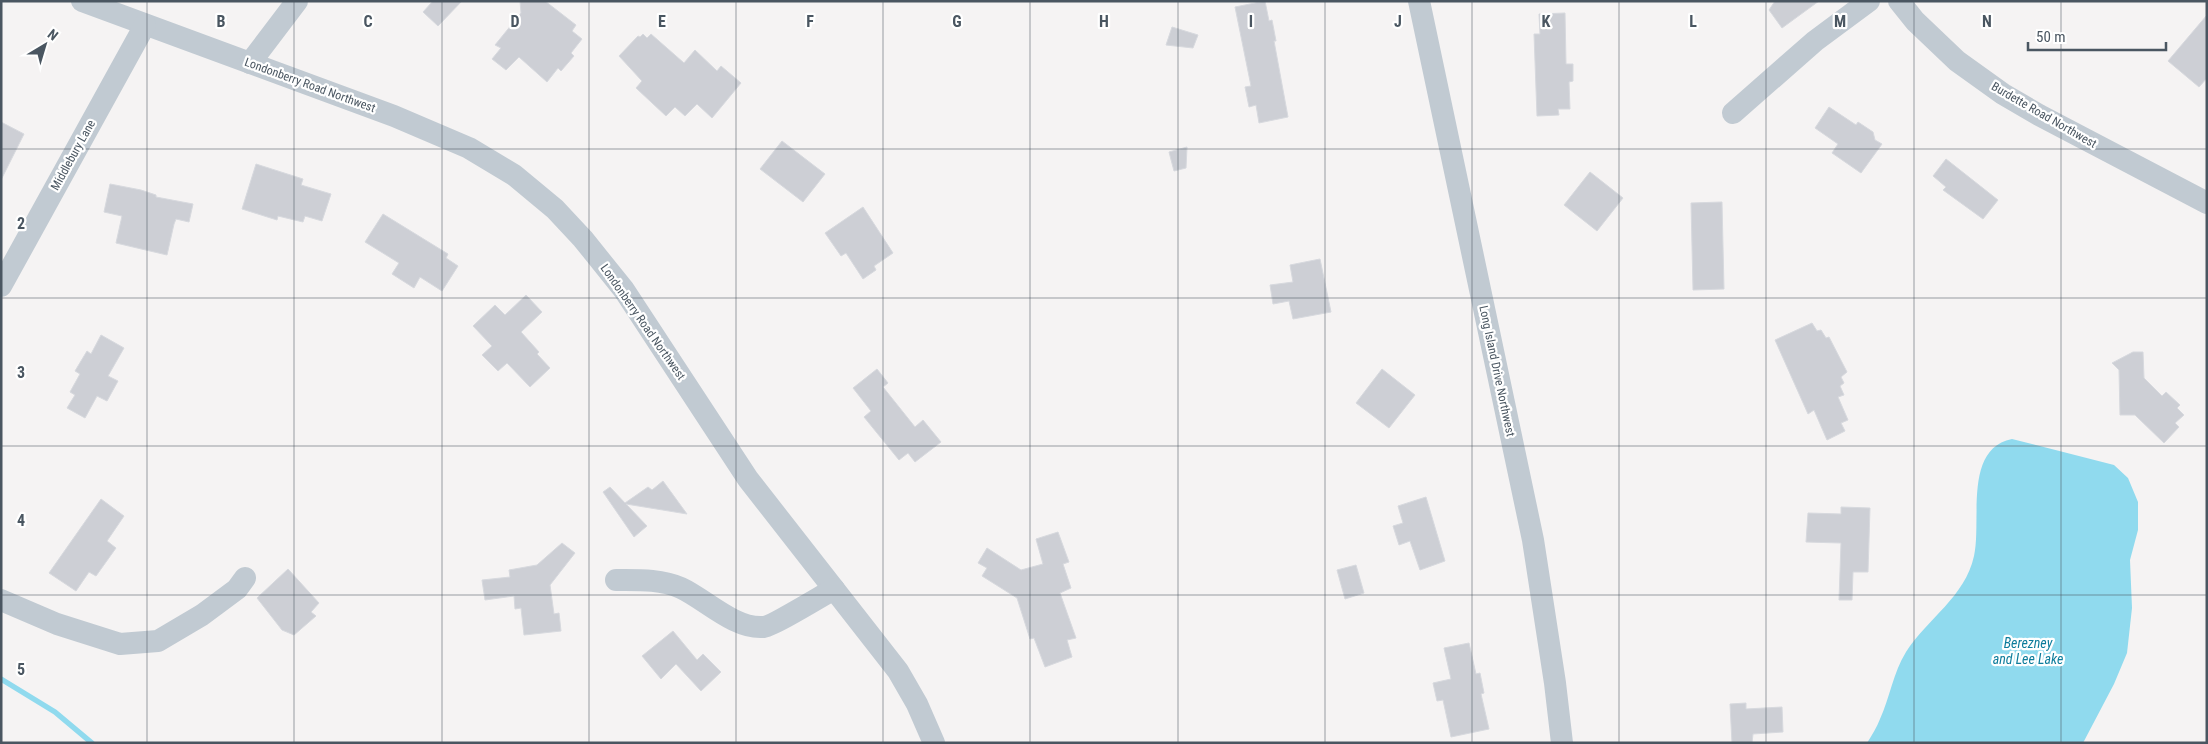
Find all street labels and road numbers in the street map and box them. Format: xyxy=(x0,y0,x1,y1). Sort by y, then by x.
street label: Londonberry Road Northwest xyxy=(243,55,378,115)
street label: Burdette Road Northwest xyxy=(1989,79,2099,151)
street label: Middlebury Lane xyxy=(48,117,98,193)
street label: Londonberry Road Northwest xyxy=(598,261,689,383)
street label: Long Island Drive Northwest xyxy=(1476,304,1518,438)

